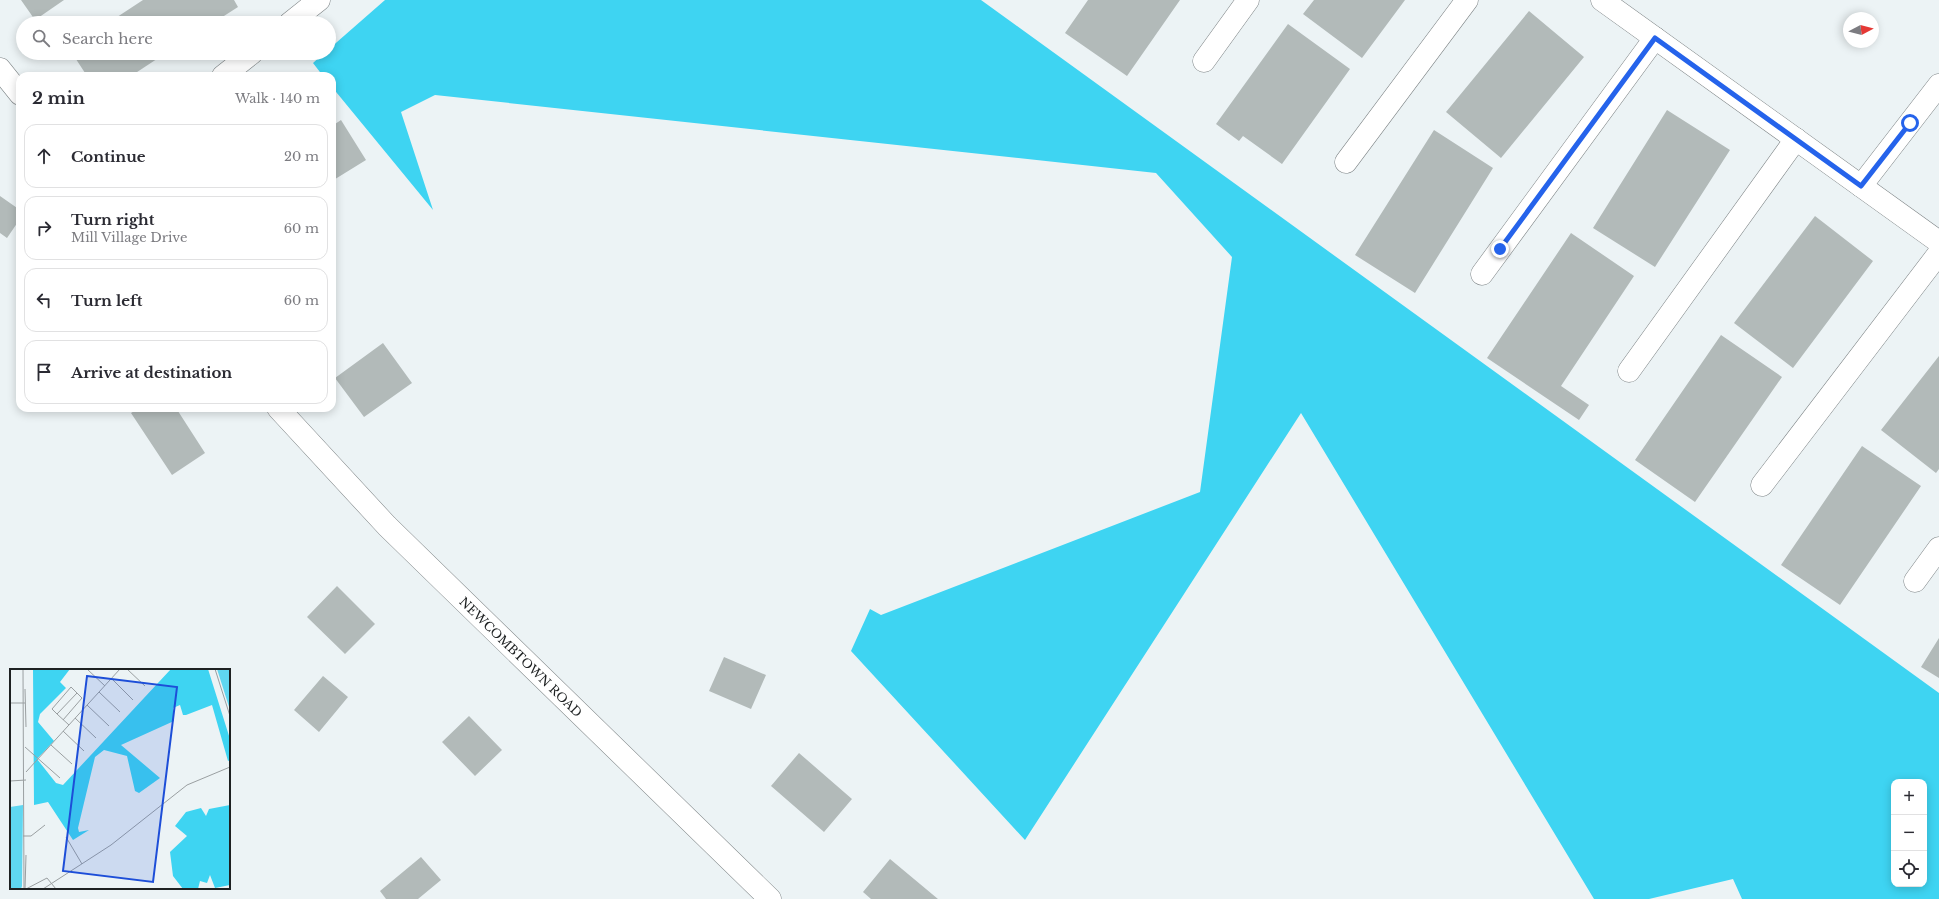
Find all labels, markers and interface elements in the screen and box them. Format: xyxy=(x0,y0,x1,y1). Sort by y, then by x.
north arrow xyxy=(1843,12,1879,48)
search box xyxy=(16,16,336,60)
icon: search xyxy=(30,27,52,49)
text: Search here xyxy=(62,29,153,48)
text: 2 min xyxy=(32,88,85,109)
text: Walk · 140 m xyxy=(235,90,320,107)
route start xyxy=(1901,114,1919,132)
icon: ahead xyxy=(33,145,55,167)
text: Continue xyxy=(71,147,146,166)
text: 20 m xyxy=(284,148,319,165)
text: Turn right xyxy=(71,210,154,229)
icon: right xyxy=(33,217,55,239)
text: 60 m xyxy=(284,220,319,237)
text: Mill Village Drive xyxy=(71,229,187,246)
route end xyxy=(1491,240,1509,258)
icon: left xyxy=(33,289,55,311)
text: Turn left xyxy=(71,291,142,310)
text: 60 m xyxy=(284,292,319,309)
icon: arrive xyxy=(33,361,55,383)
text: Arrive at destination xyxy=(71,363,232,382)
street label: NEWCOMBTOWN ROAD xyxy=(457,594,586,720)
inset map xyxy=(10,669,230,889)
map controls xyxy=(1891,779,1927,887)
button: + xyxy=(1891,779,1927,815)
button: − xyxy=(1891,815,1927,851)
button: locate xyxy=(1891,851,1927,887)

